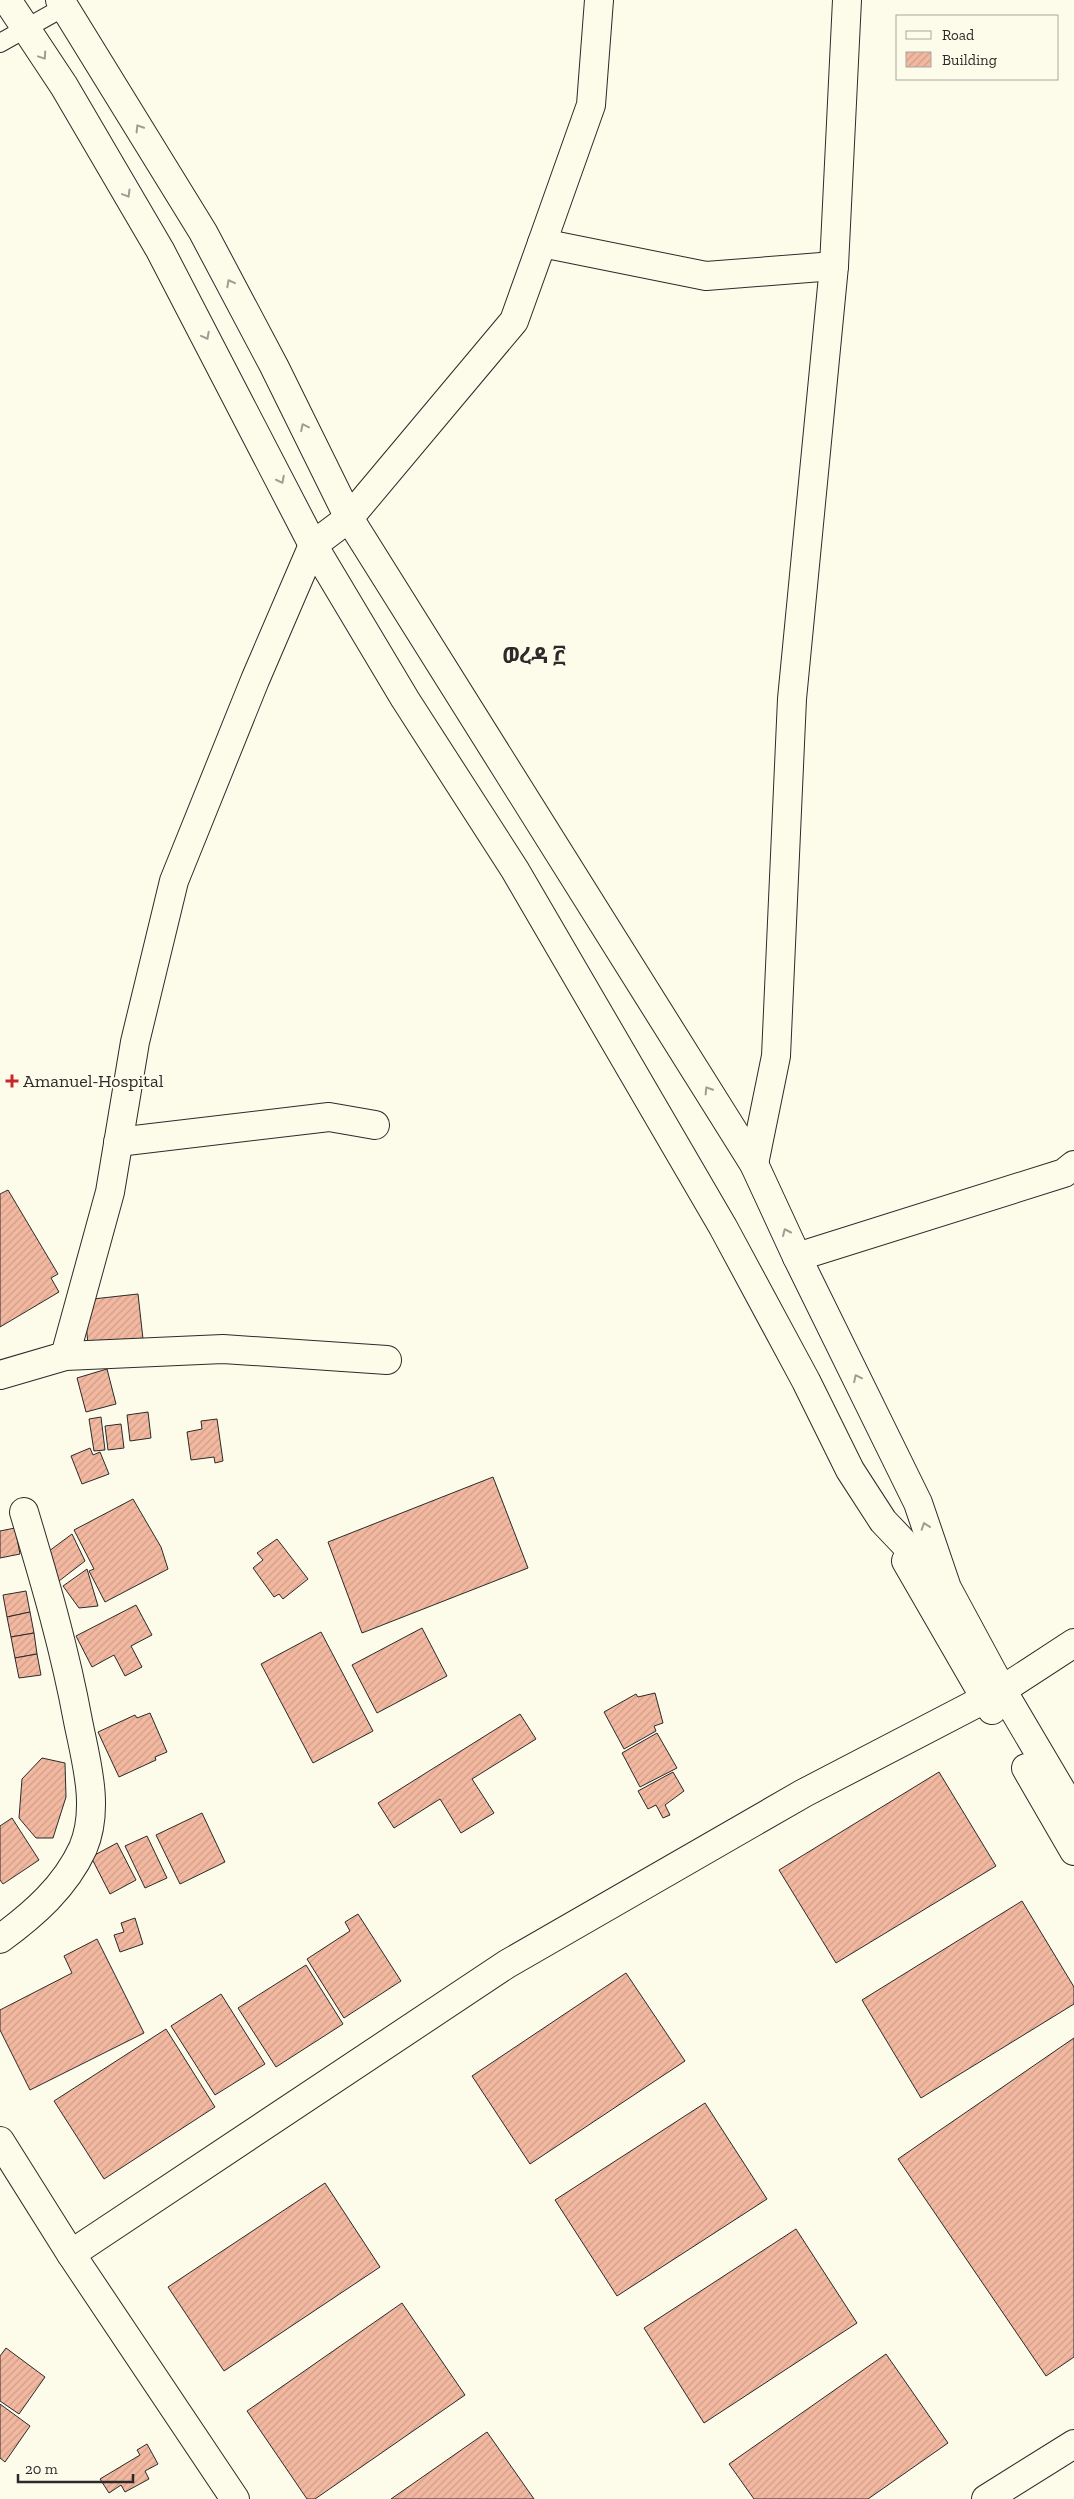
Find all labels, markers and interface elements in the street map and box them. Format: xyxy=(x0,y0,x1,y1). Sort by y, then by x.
legend xyxy=(896,15,1059,80)
text: Road xyxy=(942,26,975,44)
one-way arrow xyxy=(37,50,46,59)
text: Building xyxy=(942,51,997,69)
one-way arrow xyxy=(136,124,145,133)
one-way arrow xyxy=(121,189,131,198)
one-way arrow xyxy=(226,279,236,288)
one-way arrow xyxy=(200,331,210,340)
one-way arrow xyxy=(300,424,310,433)
one-way arrow xyxy=(275,475,285,484)
district label: ወረዳ ፫ xyxy=(502,642,566,669)
place label: Amanuel-Hospital xyxy=(23,1070,164,1092)
marker: Amanuel-Hospital xyxy=(5,1074,19,1088)
one-way arrow xyxy=(705,1086,714,1096)
one-way arrow xyxy=(781,1228,792,1237)
one-way arrow xyxy=(853,1374,864,1383)
one-way arrow xyxy=(921,1522,931,1530)
scale bar xyxy=(18,2452,132,2484)
text: 20 m xyxy=(25,2460,58,2478)

